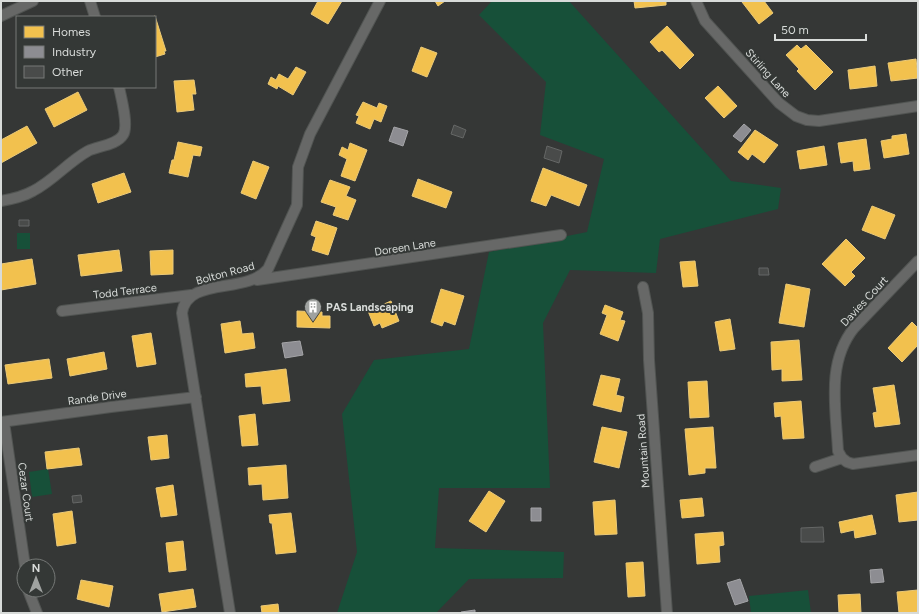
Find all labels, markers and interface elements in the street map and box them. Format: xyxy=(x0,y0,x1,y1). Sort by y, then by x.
legend xyxy=(16,16,156,88)
scale bar xyxy=(775,16,866,42)
text: 50 m xyxy=(781,23,809,37)
text: Homes xyxy=(52,25,91,39)
text: Industry xyxy=(52,45,97,59)
street label: Stirling Lane xyxy=(742,46,793,100)
text: Other xyxy=(52,65,83,79)
street label: Doreen Lane xyxy=(373,236,437,259)
street label: Bolton Road xyxy=(194,259,256,288)
street label: Davies Court xyxy=(838,274,891,329)
street label: Todd Terrace xyxy=(93,281,158,302)
building icon: PAS Landscaping xyxy=(303,297,323,322)
place label: PAS Landscaping xyxy=(326,301,414,314)
street label: Rande Drive xyxy=(67,387,127,408)
street label: Mountain Road xyxy=(634,413,653,489)
street label: Cezar Court xyxy=(15,462,36,523)
north arrow xyxy=(16,558,56,598)
text: N xyxy=(32,562,40,575)

